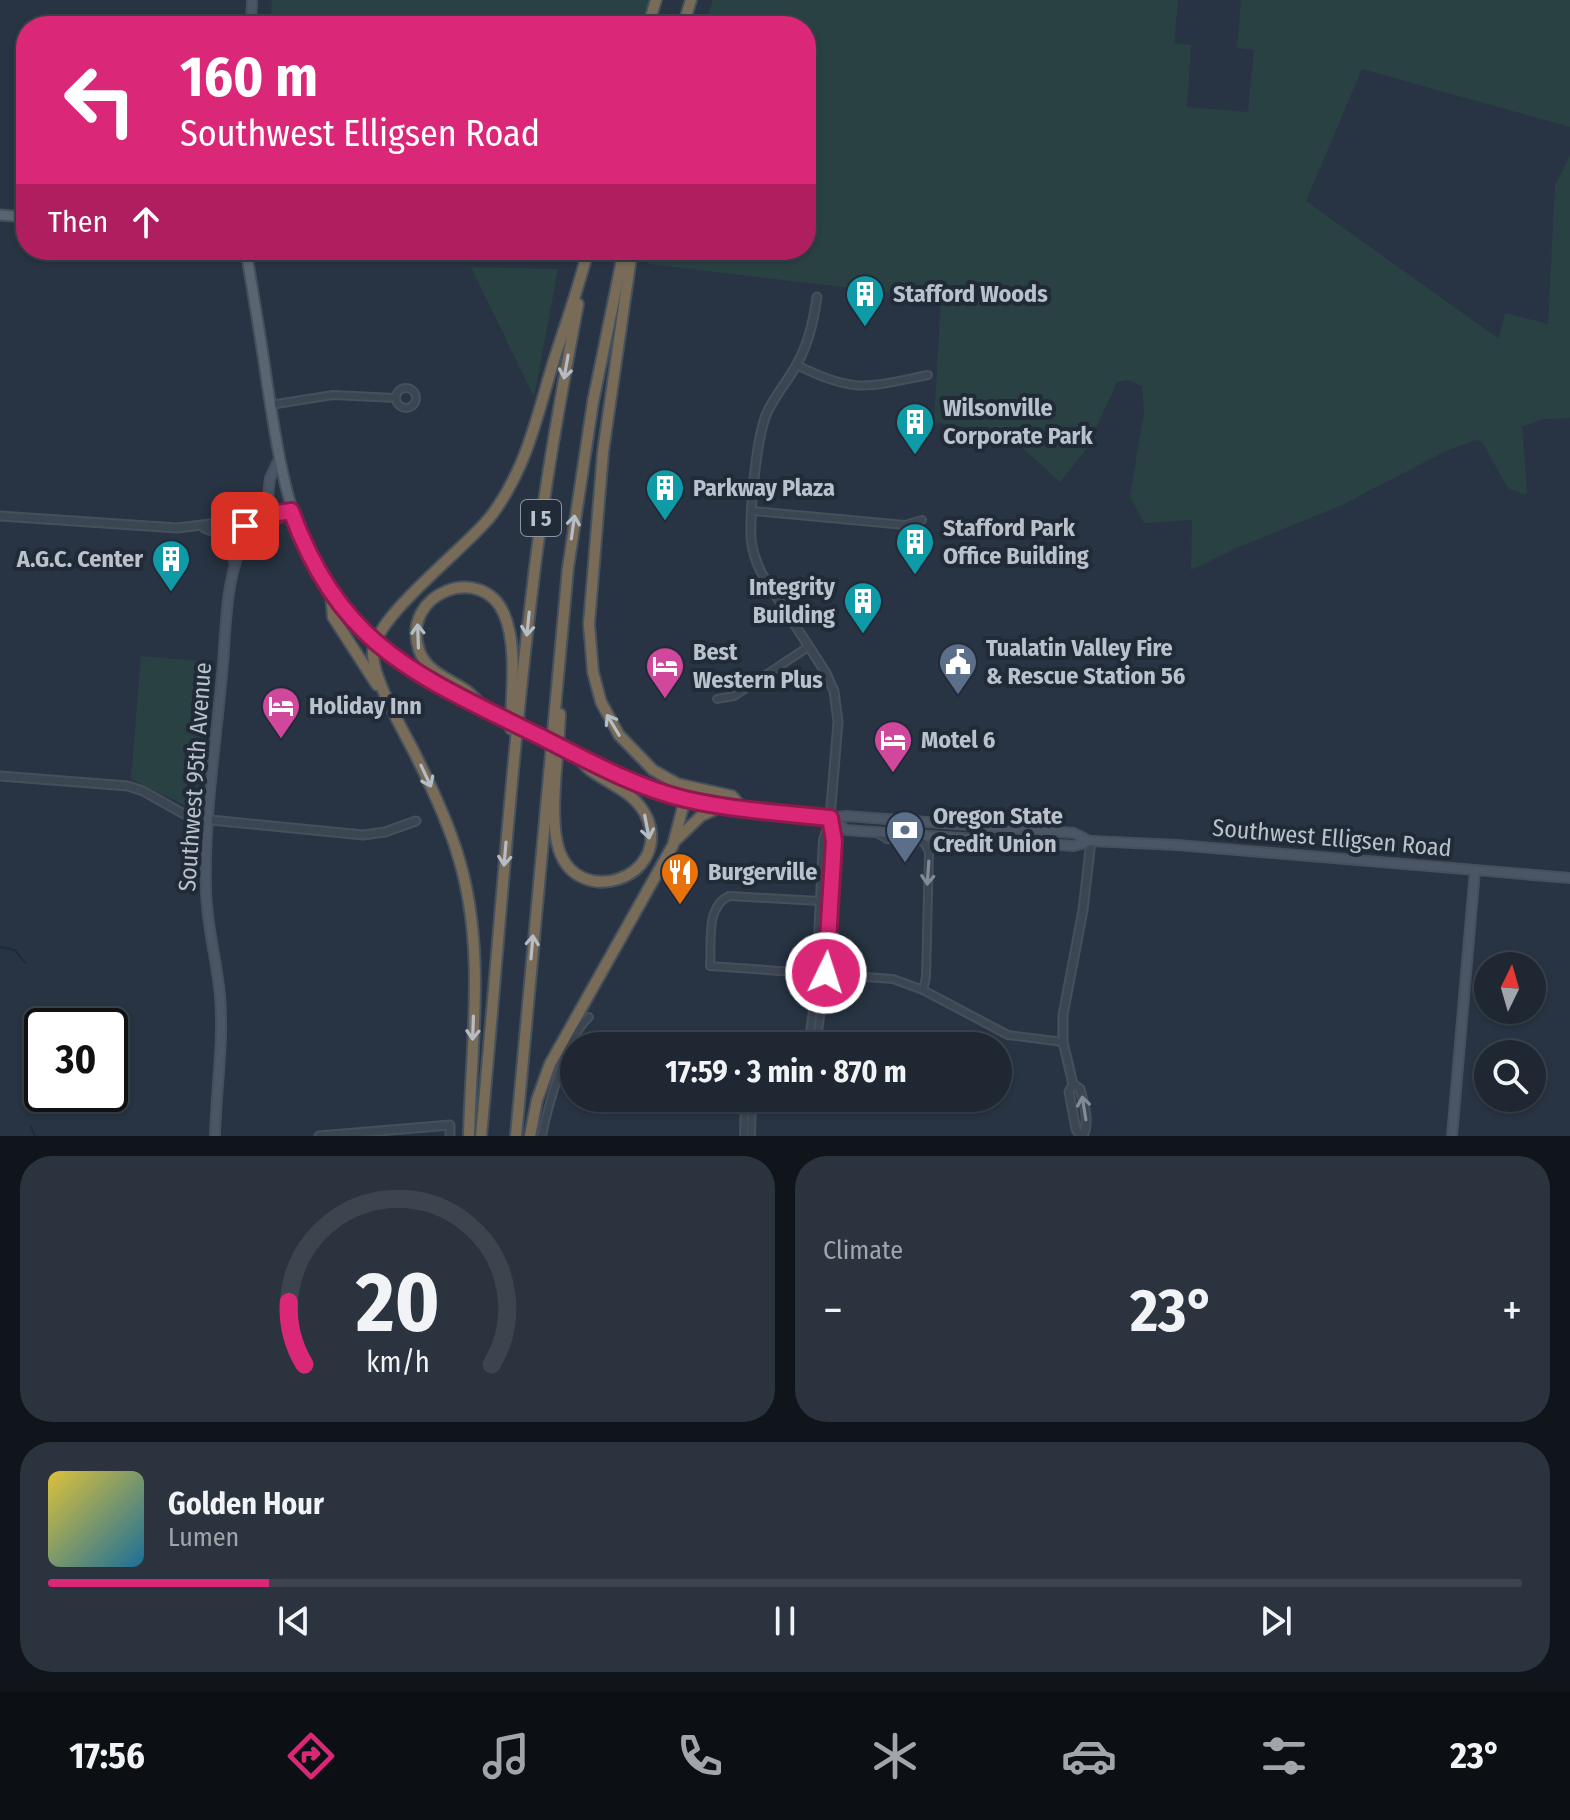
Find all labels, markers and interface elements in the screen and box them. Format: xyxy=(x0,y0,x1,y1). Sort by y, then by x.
text: 160 m xyxy=(180,44,318,111)
icon: left xyxy=(48,48,152,152)
text: Southwest Elligsen Road xyxy=(180,112,540,156)
icon: ahead xyxy=(124,200,168,244)
text: Then xyxy=(48,204,108,240)
building icon: Stafford Woods xyxy=(844,273,886,328)
place label: Stafford Woods xyxy=(893,280,1048,308)
one-way arrow xyxy=(558,354,573,379)
place label: Wilsonville Corporate Park xyxy=(943,394,1093,450)
building icon: Wilsonville Corporate Park xyxy=(894,401,936,456)
building icon: Parkway Plaza xyxy=(644,467,686,522)
place label: Parkway Plaza xyxy=(693,474,835,502)
pin xyxy=(211,492,279,560)
road number: I 5 xyxy=(521,500,561,536)
icon: arrive xyxy=(223,504,267,548)
place label: Stafford Park Office Building xyxy=(943,514,1089,570)
one-way arrow xyxy=(566,515,581,540)
building icon: Stafford Park Office Building xyxy=(894,521,936,576)
building icon: A.G.C. Center xyxy=(150,538,192,593)
place label: A.G.C. Center xyxy=(16,545,143,573)
place label: Integrity Building xyxy=(749,573,836,629)
building icon: Integrity Building xyxy=(842,580,884,635)
one-way arrow xyxy=(521,610,536,637)
one-way arrow xyxy=(411,623,426,650)
place label: Tualatin Valley Fire & Rescue Station 56 xyxy=(986,634,1185,690)
place label: Best Western Plus xyxy=(693,638,823,694)
public building icon: Tualatin Valley Fire & Rescue Station 56 xyxy=(937,641,979,696)
hotel icon: Best Western Plus xyxy=(644,645,686,700)
street label: Southwest 95th Avenue xyxy=(173,661,217,893)
hotel icon: Holiday Inn xyxy=(260,685,302,740)
place label: Holiday Inn xyxy=(309,692,422,720)
one-way arrow xyxy=(605,714,621,736)
hotel icon: Motel 6 xyxy=(872,719,914,774)
place label: Motel 6 xyxy=(921,726,995,754)
one-way arrow xyxy=(419,764,434,788)
place label: Oregon State Credit Union xyxy=(933,802,1063,858)
bank icon: Oregon State Credit Union xyxy=(884,809,926,864)
one-way arrow xyxy=(641,813,656,839)
street label: Southwest Elligsen Road xyxy=(1211,814,1453,862)
one-way arrow xyxy=(497,840,512,867)
restaurant icon: Burgerville xyxy=(659,851,701,906)
place label: Burgerville xyxy=(708,858,817,886)
one-way arrow xyxy=(921,859,936,886)
position arrow xyxy=(784,931,868,1015)
one-way arrow xyxy=(525,934,540,961)
north arrow xyxy=(1474,952,1546,1024)
map controls xyxy=(1474,952,1546,1112)
speed limit sign: 30 xyxy=(24,1008,128,1112)
one-way arrow xyxy=(466,1014,481,1041)
button: search xyxy=(1474,1040,1546,1112)
text: 17:59 · 3 min · 870 m xyxy=(665,1054,907,1090)
one-way arrow xyxy=(1076,1096,1091,1121)
text: Climate xyxy=(823,1235,903,1266)
text: 20 xyxy=(355,1253,439,1353)
text: 23° xyxy=(1130,1275,1215,1347)
text: − xyxy=(823,1284,843,1337)
text: + xyxy=(1502,1284,1522,1337)
text: km/h xyxy=(366,1345,429,1380)
text: Golden Hour xyxy=(168,1486,324,1522)
text: Lumen xyxy=(168,1522,239,1553)
icon: previous xyxy=(272,1599,316,1643)
icon: pause xyxy=(763,1599,807,1643)
icon: next xyxy=(1254,1599,1298,1643)
icon: directions xyxy=(283,1728,339,1784)
icon: music xyxy=(478,1728,534,1784)
icon: phone xyxy=(672,1728,728,1784)
icon: climate xyxy=(867,1728,923,1784)
icon: car xyxy=(1061,1728,1117,1784)
icon: filters xyxy=(1256,1728,1312,1784)
text: 17:56 xyxy=(69,1734,145,1778)
text: 23° xyxy=(1450,1734,1501,1778)

